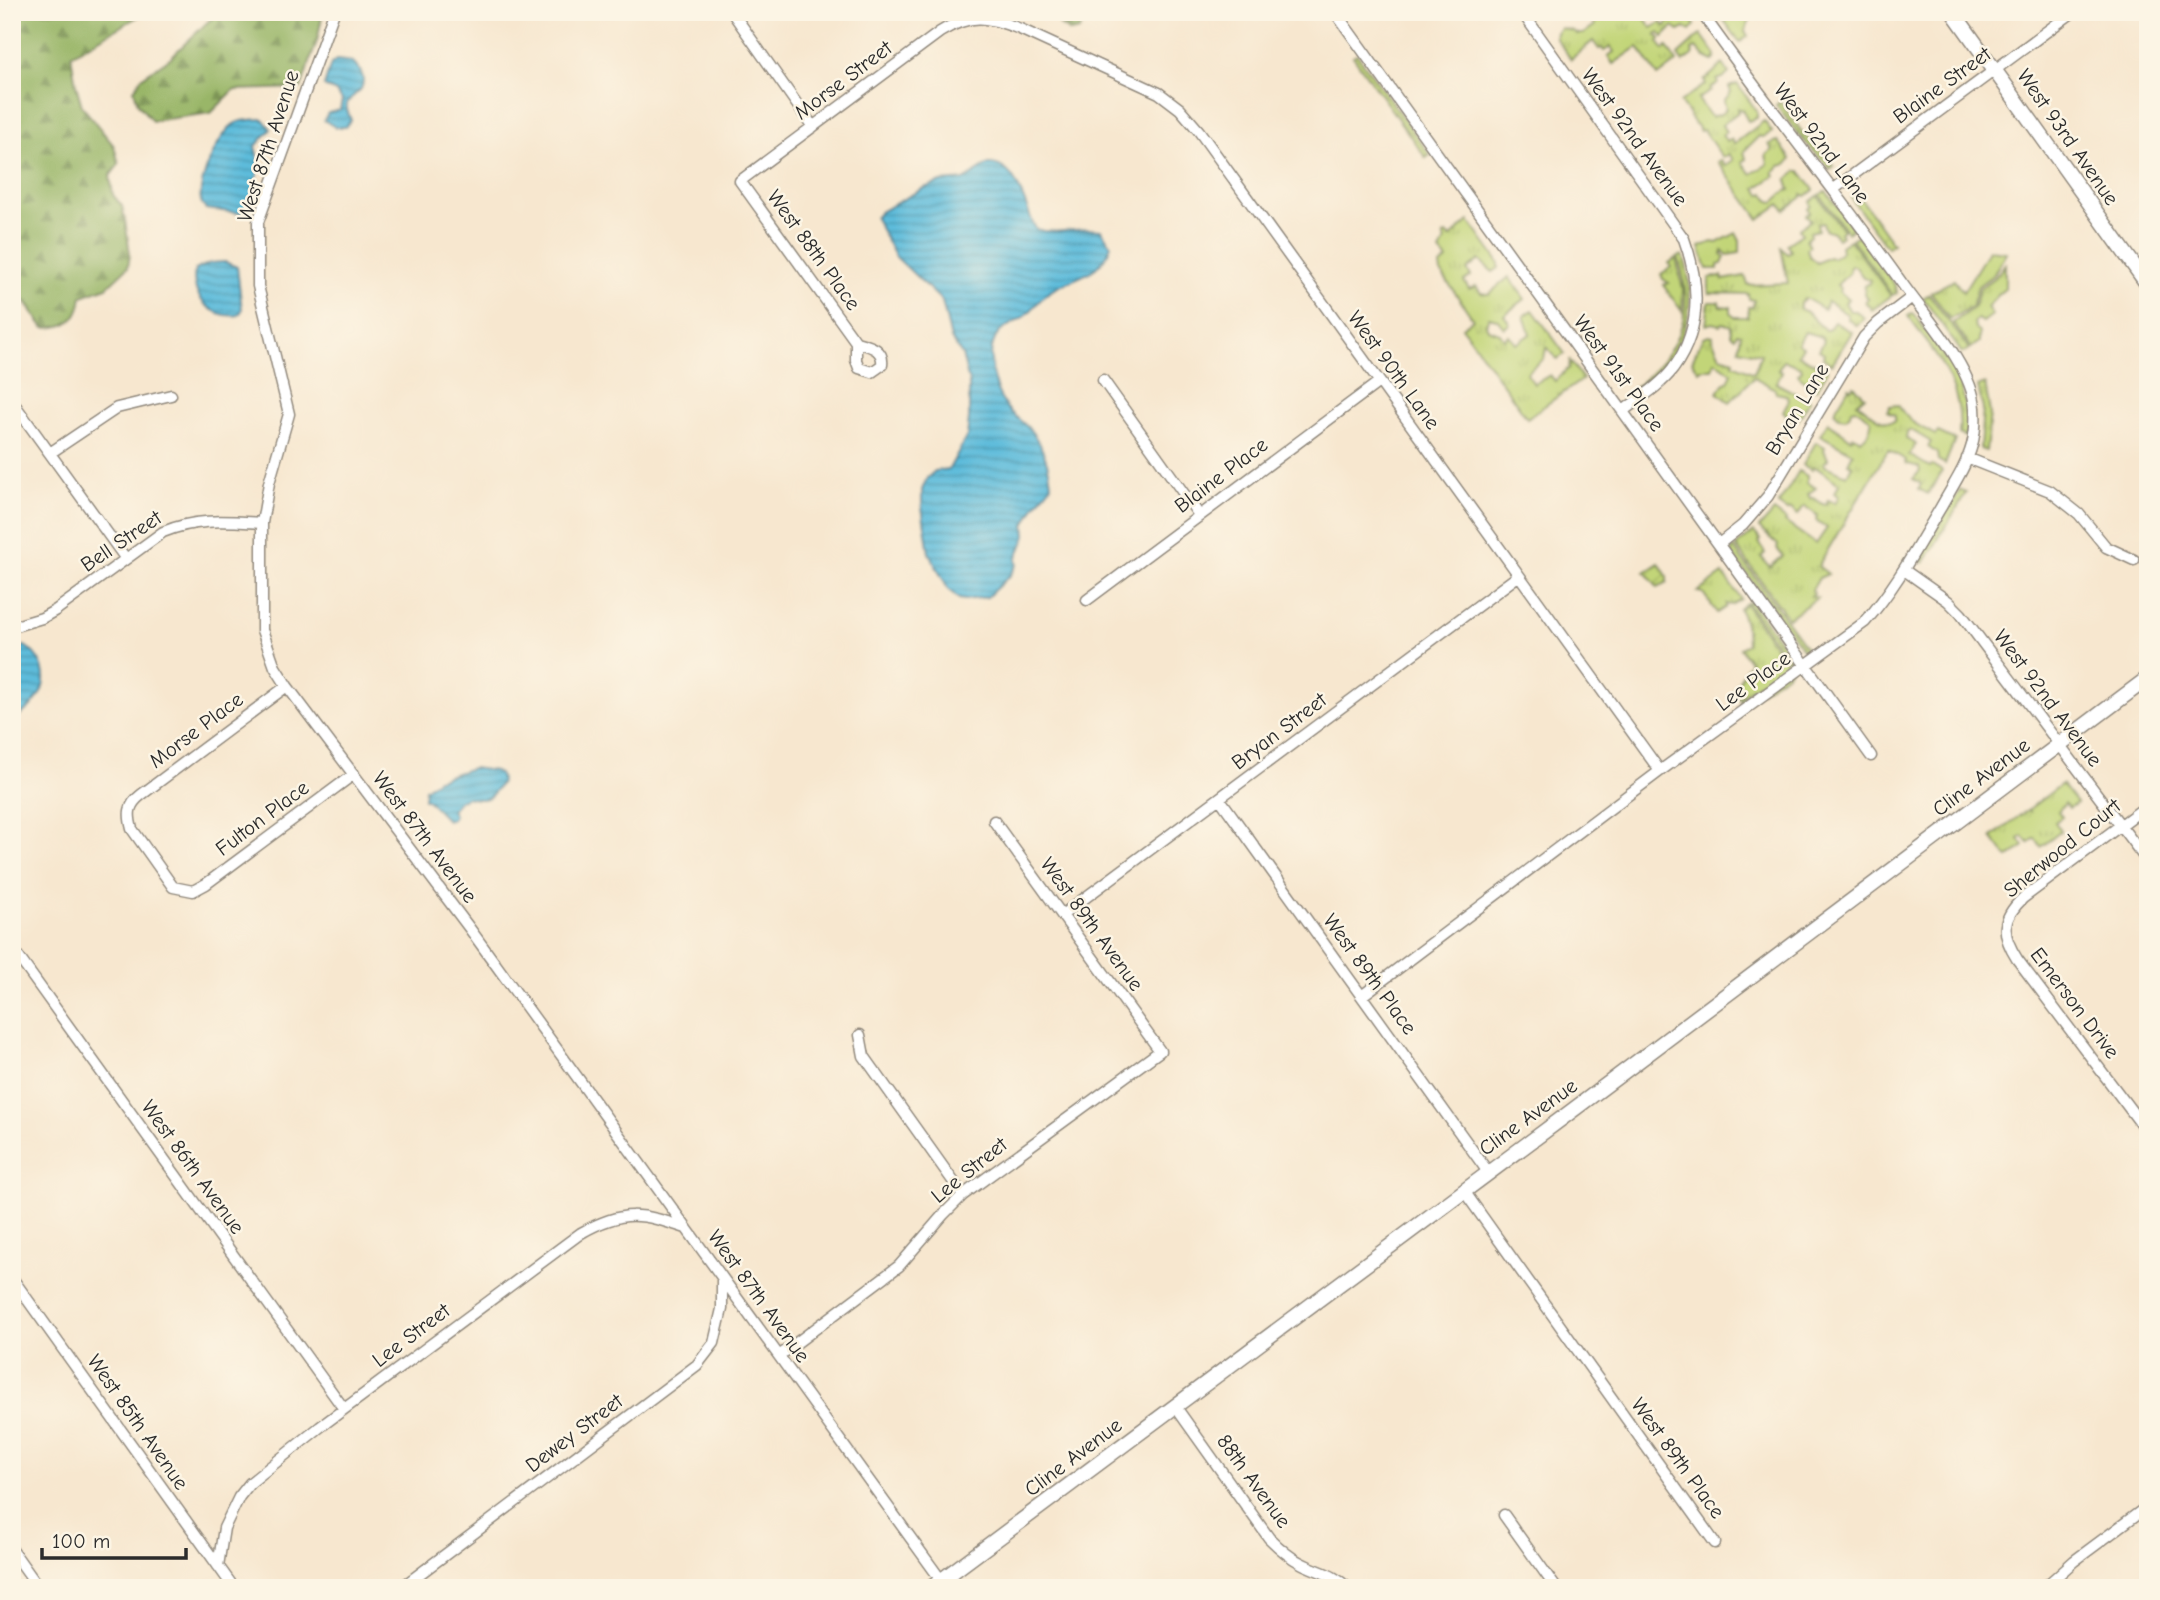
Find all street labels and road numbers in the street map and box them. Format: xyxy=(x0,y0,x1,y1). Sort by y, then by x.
street label: Morse Street xyxy=(790,35,897,124)
street label: Blaine Street xyxy=(1888,41,1996,128)
street label: West 92nd Avenue xyxy=(1577,63,1693,211)
street label: West 93rd Avenue xyxy=(2012,64,2124,210)
street label: West 87th Avenue xyxy=(232,67,304,225)
street label: West 92nd Lane xyxy=(1769,78,1875,208)
street label: West 88th Place xyxy=(762,185,866,315)
street label: West 90th Lane xyxy=(1343,306,1445,434)
street label: West 91st Place xyxy=(1569,310,1669,436)
street label: Bryan Lane xyxy=(1760,359,1834,459)
street label: Blaine Place xyxy=(1170,432,1272,518)
street label: Bell Street xyxy=(76,505,167,577)
street label: West 92nd Avenue xyxy=(1989,625,2107,771)
street label: Lee Place xyxy=(1711,646,1795,716)
street label: Morse Place xyxy=(144,687,248,773)
street label: Bryan Street xyxy=(1227,687,1332,774)
street label: Cline Avenue xyxy=(1928,733,2034,821)
street label: West 87th Avenue xyxy=(368,767,482,907)
street label: Fulton Place xyxy=(211,775,313,861)
street label: Sherwood Court xyxy=(1999,793,2126,902)
street label: West 89th Avenue xyxy=(1035,853,1149,995)
street label: West 89th Place xyxy=(1318,909,1422,1039)
street label: Emerson Drive xyxy=(2026,943,2124,1063)
street label: Cline Avenue xyxy=(1474,1073,1582,1161)
street label: West 86th Avenue xyxy=(136,1095,250,1239)
street label: Lee Street xyxy=(926,1131,1013,1208)
street label: West 87th Avenue xyxy=(703,1225,815,1367)
street label: Lee Street xyxy=(368,1298,455,1372)
street label: West 85th Avenue xyxy=(82,1350,194,1494)
street label: Dewey Street xyxy=(521,1388,628,1477)
street label: West 89th Place xyxy=(1626,1393,1730,1523)
street label: Cline Avenue xyxy=(1020,1413,1126,1501)
street label: 88th Avenue xyxy=(1212,1430,1296,1532)

